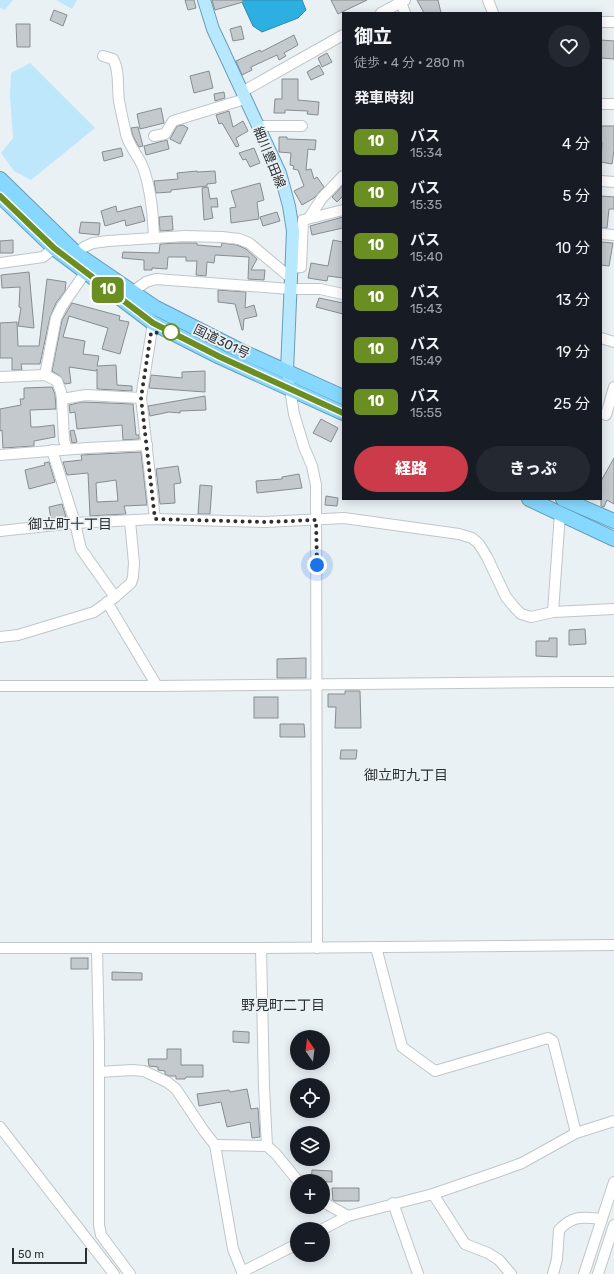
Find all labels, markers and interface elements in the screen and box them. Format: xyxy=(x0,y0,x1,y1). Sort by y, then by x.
text: 御立 xyxy=(354,25,392,48)
button: heart xyxy=(548,25,590,67)
text: 徒歩 · 4 分 · 280 m xyxy=(354,55,464,70)
text: 発車時刻 xyxy=(354,89,414,107)
street label: 細川豊田線 xyxy=(250,124,289,190)
text: バス xyxy=(410,127,440,145)
text: 10 xyxy=(368,133,384,150)
text: 4 分 xyxy=(562,135,590,153)
text: 15:34 xyxy=(410,145,443,160)
text: バス xyxy=(410,179,440,197)
text: 10 xyxy=(368,185,384,202)
text: 5 分 xyxy=(562,187,590,205)
text: 15:35 xyxy=(410,197,442,212)
text: バス xyxy=(410,231,440,249)
text: 10 xyxy=(368,237,384,254)
text: 10 分 xyxy=(555,239,590,257)
text: 15:40 xyxy=(410,249,443,264)
line badge: 10 xyxy=(90,277,126,303)
text: 10 xyxy=(100,281,116,298)
text: バス xyxy=(410,283,440,301)
text: 10 xyxy=(368,289,384,306)
text: 13 分 xyxy=(556,291,590,309)
text: 15:43 xyxy=(410,301,443,316)
street label: 国道301号 xyxy=(191,321,252,361)
unlabelled marker xyxy=(162,323,180,341)
text: バス xyxy=(410,335,440,353)
text: 10 xyxy=(368,341,384,358)
text: 19 分 xyxy=(556,343,590,361)
text: 15:49 xyxy=(410,353,442,368)
text: バス xyxy=(410,387,440,405)
text: 10 xyxy=(368,393,384,410)
text: 25 分 xyxy=(554,395,590,413)
text: 15:55 xyxy=(410,405,442,420)
button: 経路 xyxy=(354,446,468,492)
button: きっぷ xyxy=(476,446,590,492)
district label: 御立町十丁目 xyxy=(28,516,112,533)
your location xyxy=(307,555,327,575)
district label: 御立町九丁目 xyxy=(364,767,448,784)
district label: 野見町二丁目 xyxy=(241,997,325,1014)
north arrow xyxy=(290,1030,330,1070)
map controls xyxy=(290,1030,330,1262)
button: locate xyxy=(290,1078,330,1118)
button: layers xyxy=(290,1126,330,1166)
button: + xyxy=(290,1174,330,1214)
button: − xyxy=(290,1222,330,1262)
scale bar xyxy=(12,1246,87,1265)
text: 50 m xyxy=(18,1248,44,1261)

